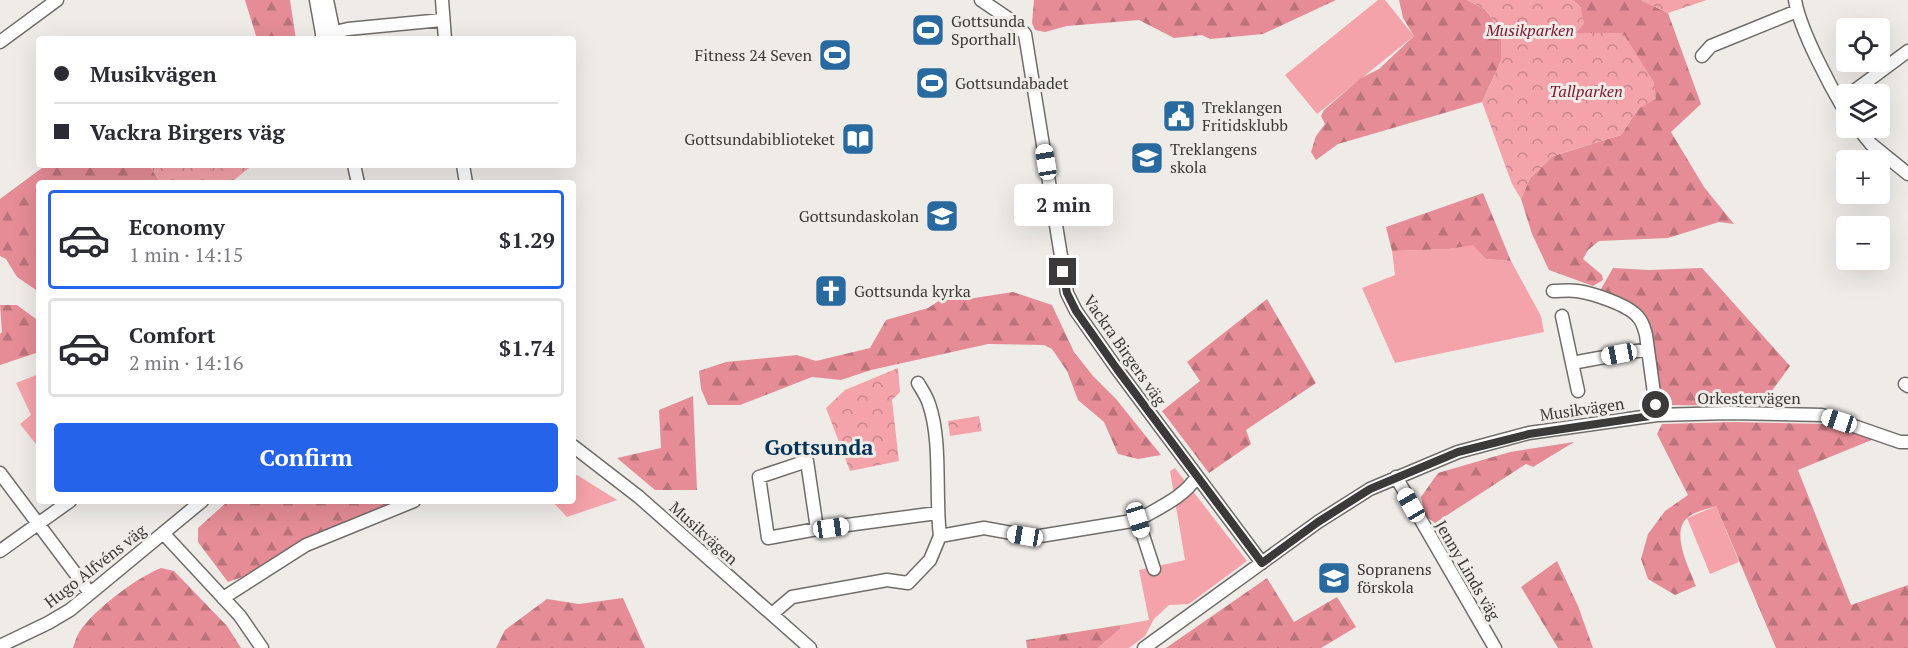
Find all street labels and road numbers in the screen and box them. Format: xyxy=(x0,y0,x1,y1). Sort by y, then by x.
street label: Vackra Birgers väg xyxy=(1079,290,1172,410)
street label: Orkestervägen xyxy=(1697,387,1801,409)
street label: Musikvägen xyxy=(1538,392,1626,426)
street label: Musikvägen xyxy=(665,496,743,570)
street label: Jenny Linds väg xyxy=(1431,516,1506,624)
street label: Hugo Alfvéns väg xyxy=(39,519,151,613)

